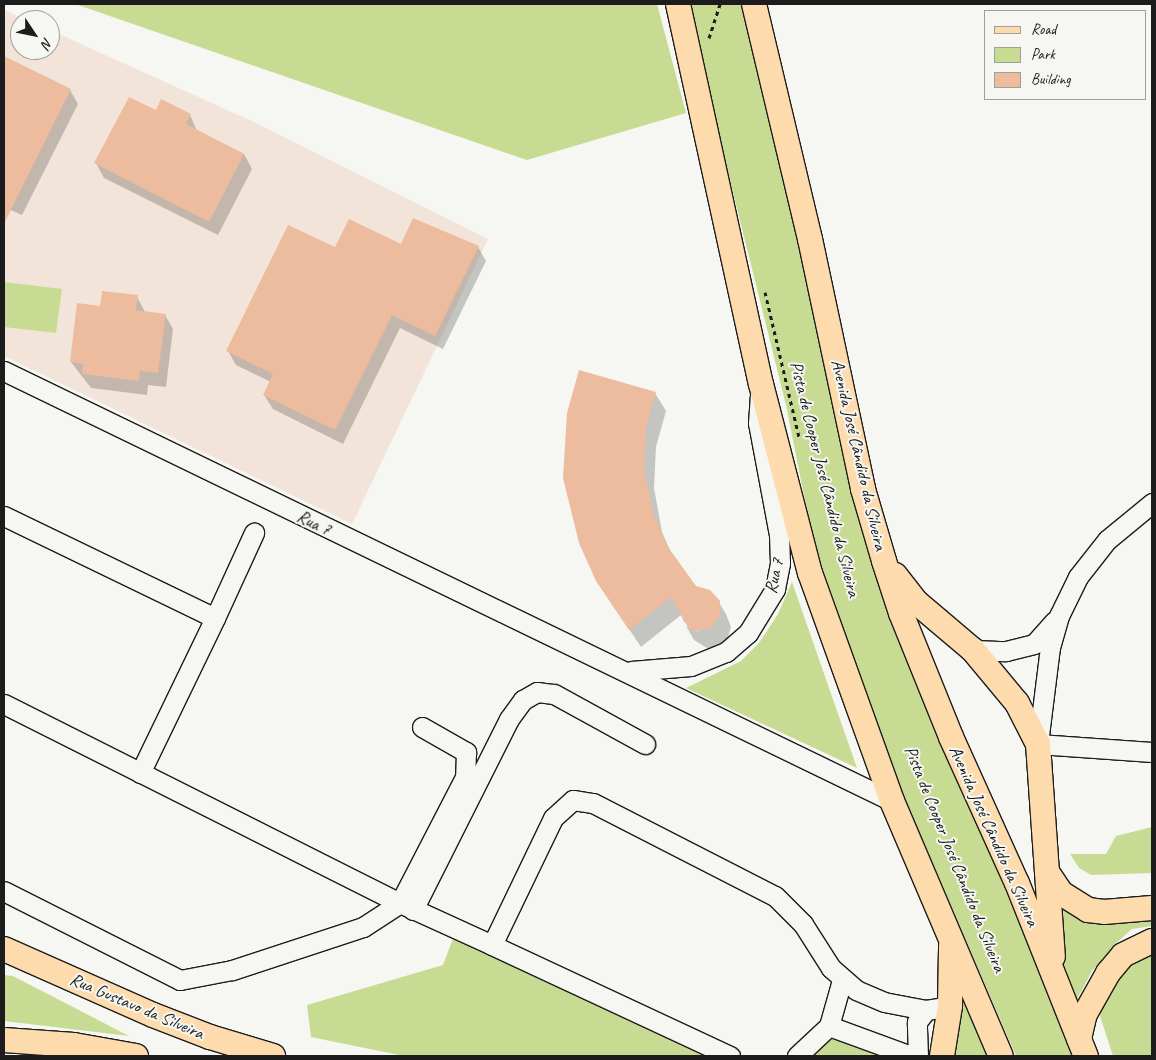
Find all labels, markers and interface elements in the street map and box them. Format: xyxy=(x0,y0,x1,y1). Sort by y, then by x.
north arrow xyxy=(10,10,60,60)
legend xyxy=(984,10,1146,100)
text: Road xyxy=(1031,20,1056,39)
text: N xyxy=(38,35,56,51)
text: Park xyxy=(1031,45,1055,64)
text: Building xyxy=(1031,70,1070,89)
street label: Avenida José Cândido da Silveira xyxy=(826,357,892,553)
street label: Pista de Cooper José Cândido da Silveira xyxy=(785,359,865,599)
street label: Rua 7 xyxy=(293,506,335,540)
street label: Rua 7 xyxy=(760,556,788,596)
street label: Pista de Cooper José Cândido da Silveira xyxy=(900,742,1010,976)
street label: Avenida José Cândido da Silveira xyxy=(944,742,1044,930)
street label: Rua Gustavo da Silveira xyxy=(67,968,207,1044)

